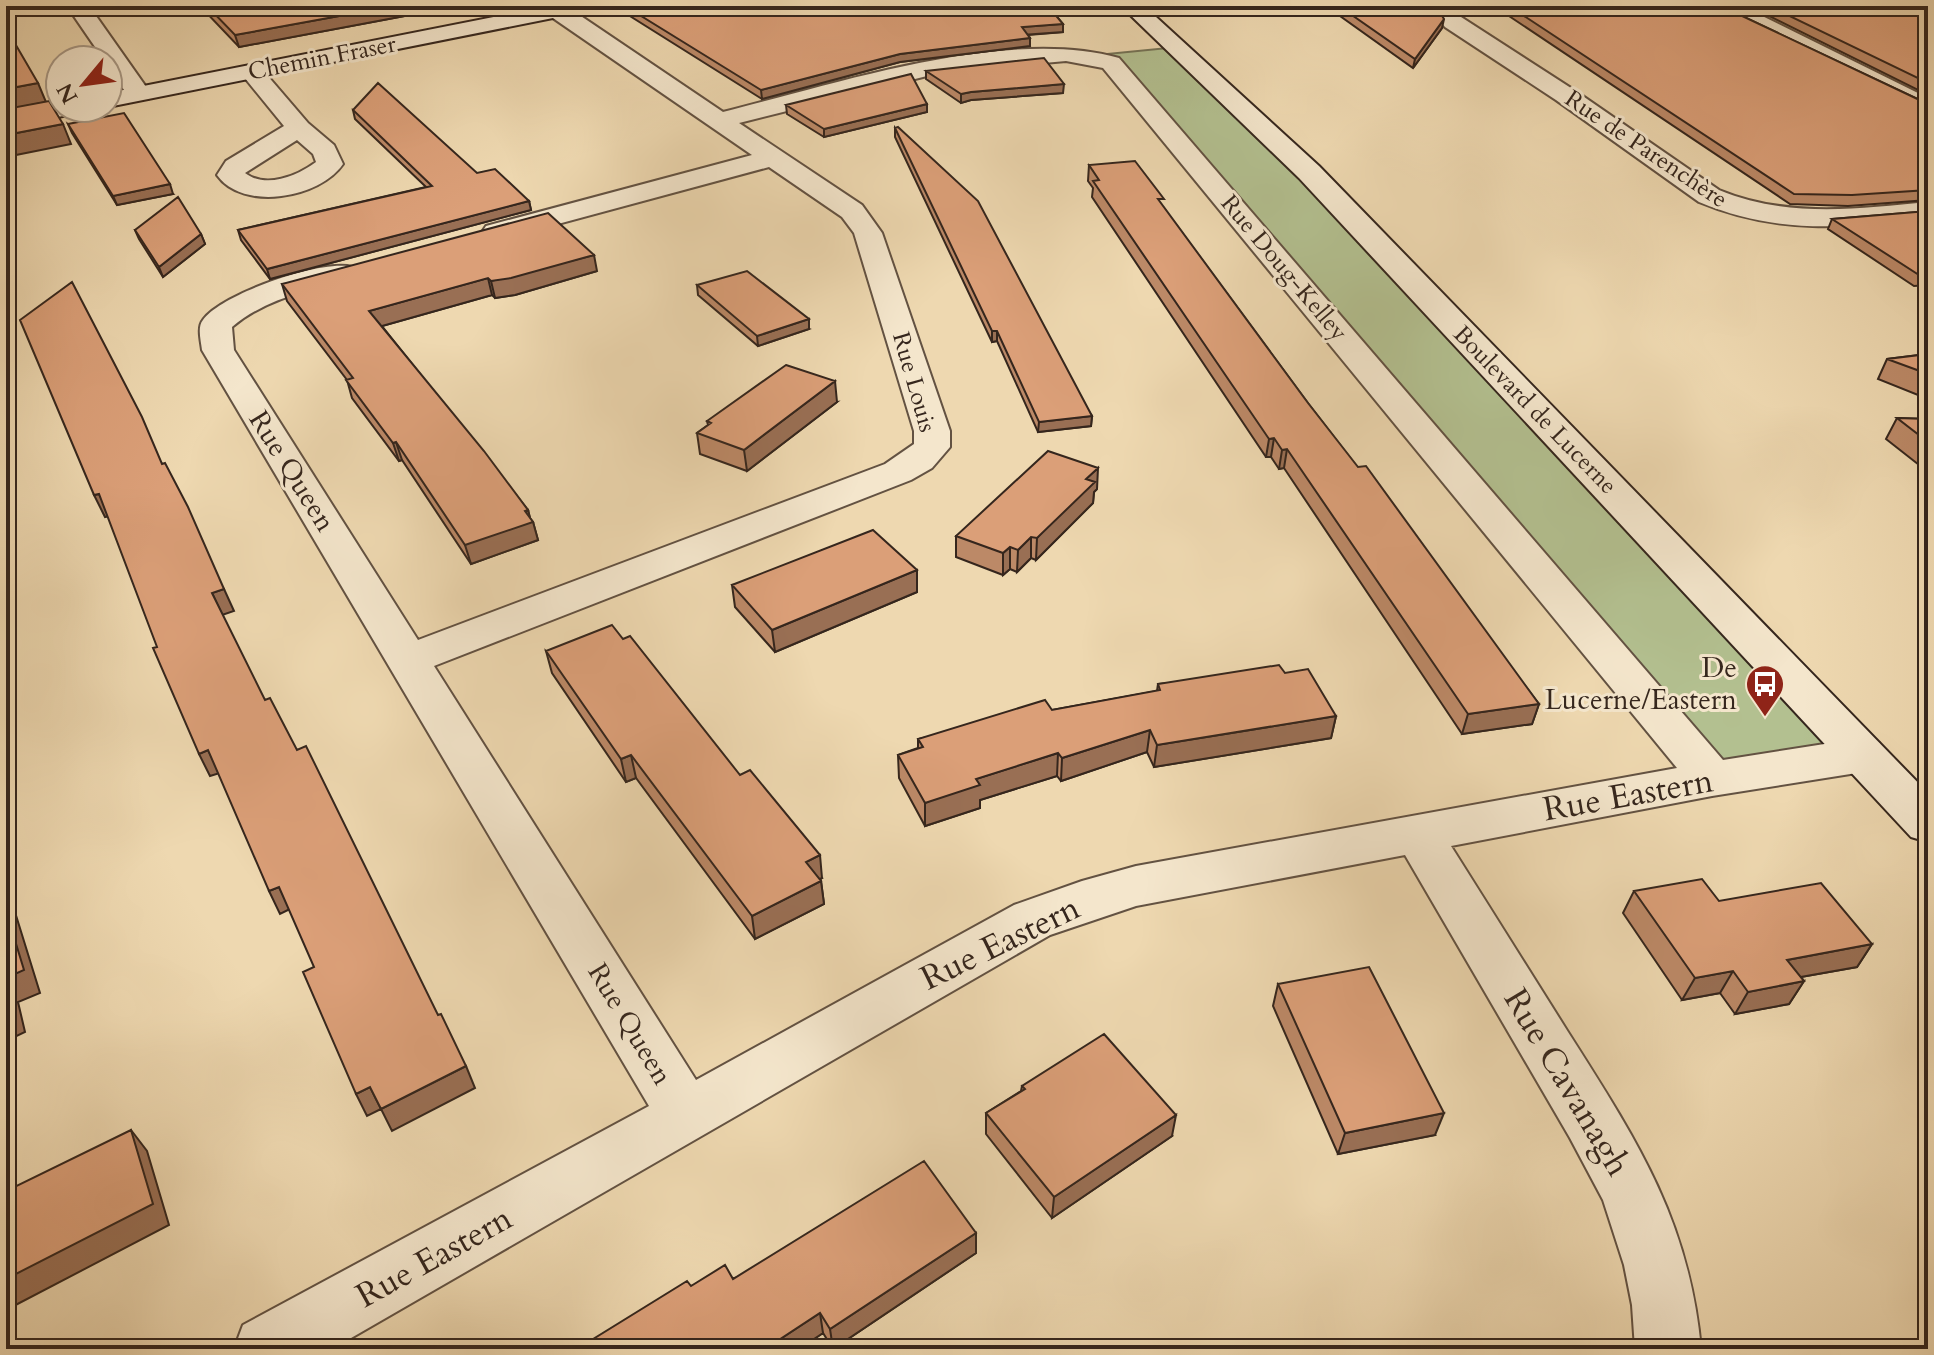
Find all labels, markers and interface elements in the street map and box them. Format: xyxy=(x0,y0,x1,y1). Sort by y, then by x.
street label: Chemin Fraser xyxy=(245,27,399,89)
north arrow xyxy=(44,44,124,124)
text: N xyxy=(50,78,85,109)
street label: Rue de Parenchère xyxy=(1558,82,1734,216)
street label: Rue Doug-Kelley xyxy=(1213,188,1355,348)
street label: Boulevard de Lucerne xyxy=(1446,318,1624,502)
street label: Rue Louis xyxy=(884,328,944,436)
street label: Rue Queen xyxy=(240,403,344,539)
place label: De Lucerne/Eastern xyxy=(1545,649,1737,719)
bus stop icon: De Lucerne/Eastern xyxy=(1744,663,1786,718)
street label: Rue Eastern xyxy=(1539,757,1717,833)
street label: Rue Eastern xyxy=(913,885,1087,1001)
street label: Rue Queen xyxy=(579,956,681,1092)
street label: Rue Cavanagh xyxy=(1493,980,1641,1185)
street label: Rue Eastern xyxy=(348,1195,520,1319)

